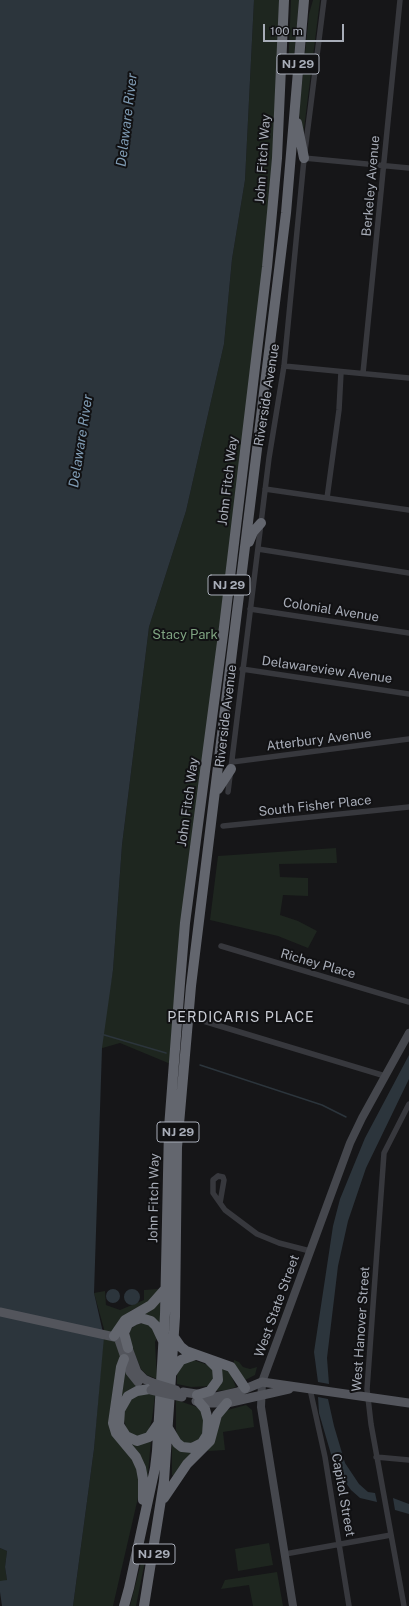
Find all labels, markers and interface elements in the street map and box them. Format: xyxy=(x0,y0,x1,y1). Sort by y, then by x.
scale bar xyxy=(265,16,346,42)
text: 100 m xyxy=(270,24,303,38)
road number: NJ 29 xyxy=(277,54,319,74)
water label: Delaware River xyxy=(113,72,141,168)
street label: John Fitch Way xyxy=(252,114,274,204)
street label: Berkeley Avenue xyxy=(359,135,383,237)
street label: Riverside Avenue xyxy=(251,343,283,447)
water label: Delaware River xyxy=(65,393,97,489)
street label: John Fitch Way xyxy=(215,436,241,526)
road number: NJ 29 xyxy=(208,575,250,595)
street label: Colonial Avenue xyxy=(282,595,380,625)
park label: Stacy Park xyxy=(152,627,218,643)
street label: Delawareview Avenue xyxy=(261,653,393,687)
street label: Riverside Avenue xyxy=(212,664,240,768)
street label: Atterbury Avenue xyxy=(266,726,372,754)
street label: John Fitch Way xyxy=(174,756,202,848)
street label: South Fisher Place xyxy=(258,792,372,820)
street label: Richey Place xyxy=(279,946,357,982)
district label: PERDICARIS PLACE xyxy=(167,1010,315,1026)
road number: NJ 29 xyxy=(157,1122,199,1142)
street label: John Fitch Way xyxy=(145,1153,163,1243)
street label: West State Street xyxy=(251,1253,303,1359)
street label: West Hanover Street xyxy=(349,1266,373,1392)
street label: Capitol Street xyxy=(328,1452,358,1538)
road number: NJ 29 xyxy=(133,1544,175,1564)

